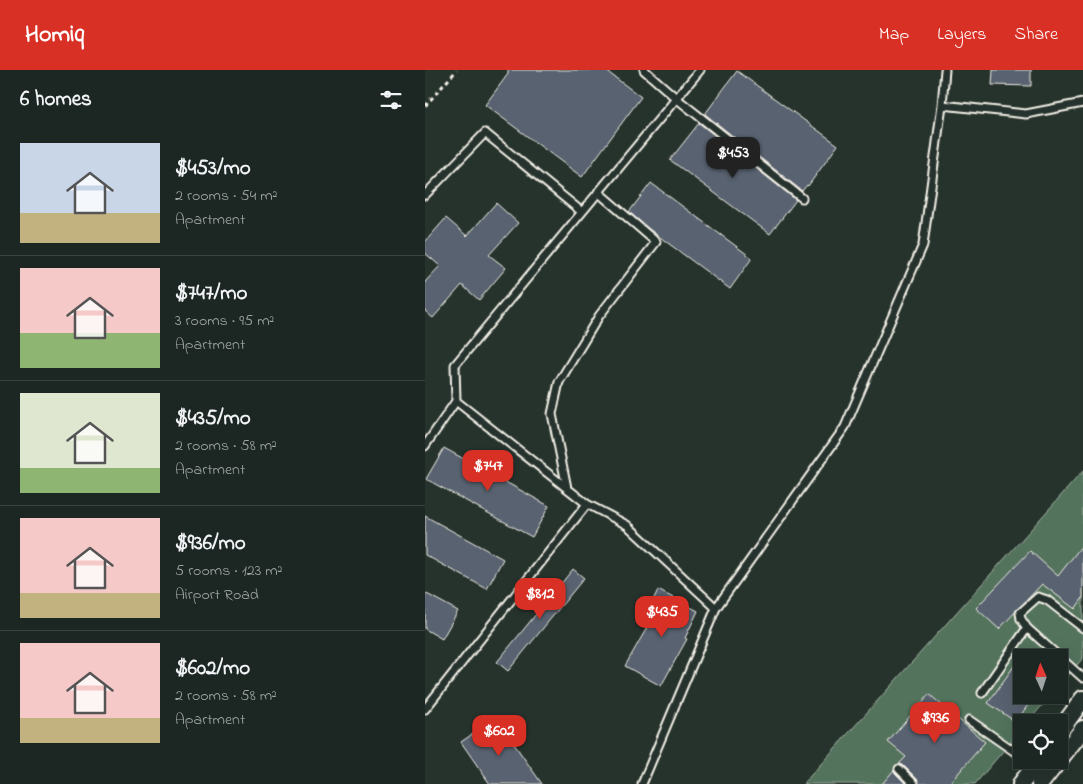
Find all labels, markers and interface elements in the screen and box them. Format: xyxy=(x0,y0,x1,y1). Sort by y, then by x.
text: Homiq xyxy=(25,18,84,53)
text: Map xyxy=(879,22,909,48)
text: Layers xyxy=(937,22,987,48)
text: Share xyxy=(1015,22,1058,48)
text: 6 homes xyxy=(20,85,92,115)
icon: filters xyxy=(377,86,405,114)
pin: $453 xyxy=(703,136,763,179)
text: $453 xyxy=(717,141,749,165)
text: $453/mo xyxy=(175,154,251,184)
icon: home xyxy=(60,163,120,223)
text: 2 rooms · 54 m² xyxy=(175,184,277,208)
text: Apartment xyxy=(175,208,245,232)
text: $747/mo xyxy=(175,279,247,309)
icon: home xyxy=(60,288,120,348)
text: 3 rooms · 95 m² xyxy=(175,309,274,333)
text: Apartment xyxy=(175,333,245,357)
text: $435/mo xyxy=(175,404,251,434)
icon: home xyxy=(60,413,120,473)
text: 2 rooms · 58 m² xyxy=(175,434,277,458)
pin: $747 xyxy=(458,450,518,492)
text: $747 xyxy=(473,454,503,478)
text: Apartment xyxy=(175,458,245,482)
text: $936/mo xyxy=(175,529,246,559)
icon: home xyxy=(60,538,120,598)
text: 5 rooms · 123 m² xyxy=(175,559,283,583)
pin: $812 xyxy=(510,578,570,620)
text: $812 xyxy=(526,582,554,606)
text: Airport Road xyxy=(175,583,259,607)
pin: $435 xyxy=(632,596,692,638)
text: $435 xyxy=(646,600,678,624)
north arrow xyxy=(1013,649,1067,704)
map controls xyxy=(1013,649,1068,769)
text: $602/mo xyxy=(175,654,250,684)
icon: home xyxy=(60,663,120,723)
text: 2 rooms · 58 m² xyxy=(175,684,277,708)
pin: $936 xyxy=(905,702,965,744)
text: $936 xyxy=(921,706,949,730)
text: Apartment xyxy=(175,708,245,732)
pin: $602 xyxy=(469,714,529,757)
button: locate xyxy=(1013,714,1068,769)
text: $602 xyxy=(483,719,515,743)

